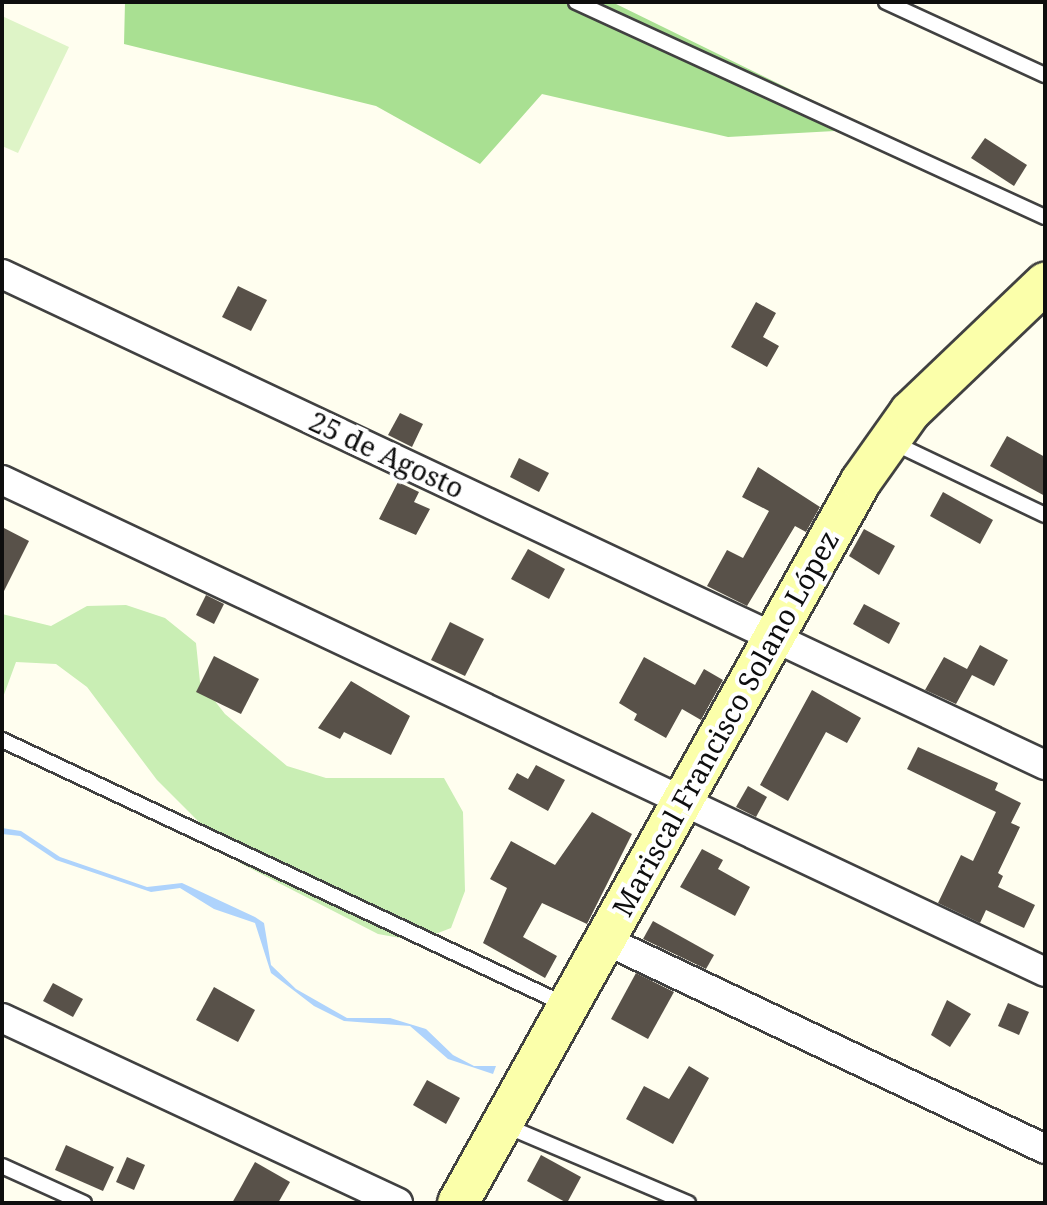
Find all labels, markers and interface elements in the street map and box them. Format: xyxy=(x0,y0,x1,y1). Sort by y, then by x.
street label: 25 de Agosto xyxy=(304,403,470,505)
street label: Mariscal Francisco Solano López xyxy=(605,525,845,921)

